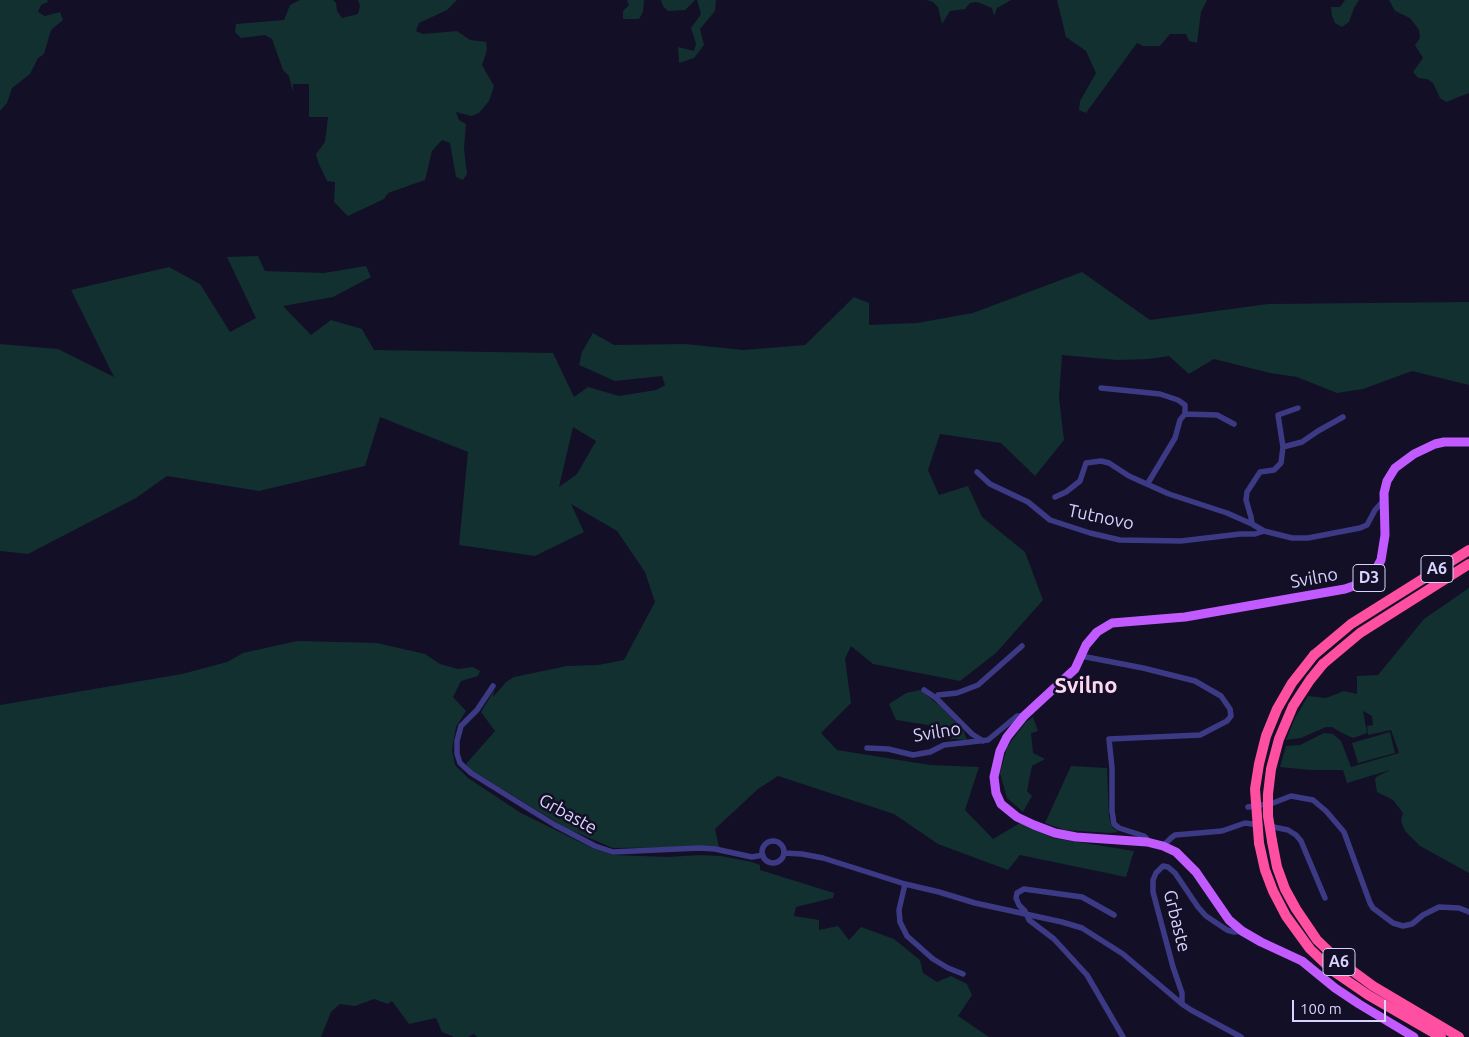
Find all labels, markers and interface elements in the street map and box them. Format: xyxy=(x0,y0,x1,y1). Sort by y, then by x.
street label: Tutnovo xyxy=(1066,499,1136,535)
road number: A6 xyxy=(1421,556,1453,582)
street label: Svilno xyxy=(1289,563,1339,593)
road number: D3 xyxy=(1353,564,1385,592)
district label: Svilno xyxy=(1055,673,1117,699)
street label: Svilno xyxy=(912,718,962,746)
street label: Grbaste xyxy=(535,789,601,839)
street label: Grbaste xyxy=(1159,888,1195,954)
road number: A6 xyxy=(1323,949,1355,976)
scale bar xyxy=(1294,990,1388,1022)
text: 100 m xyxy=(1300,1000,1342,1017)

